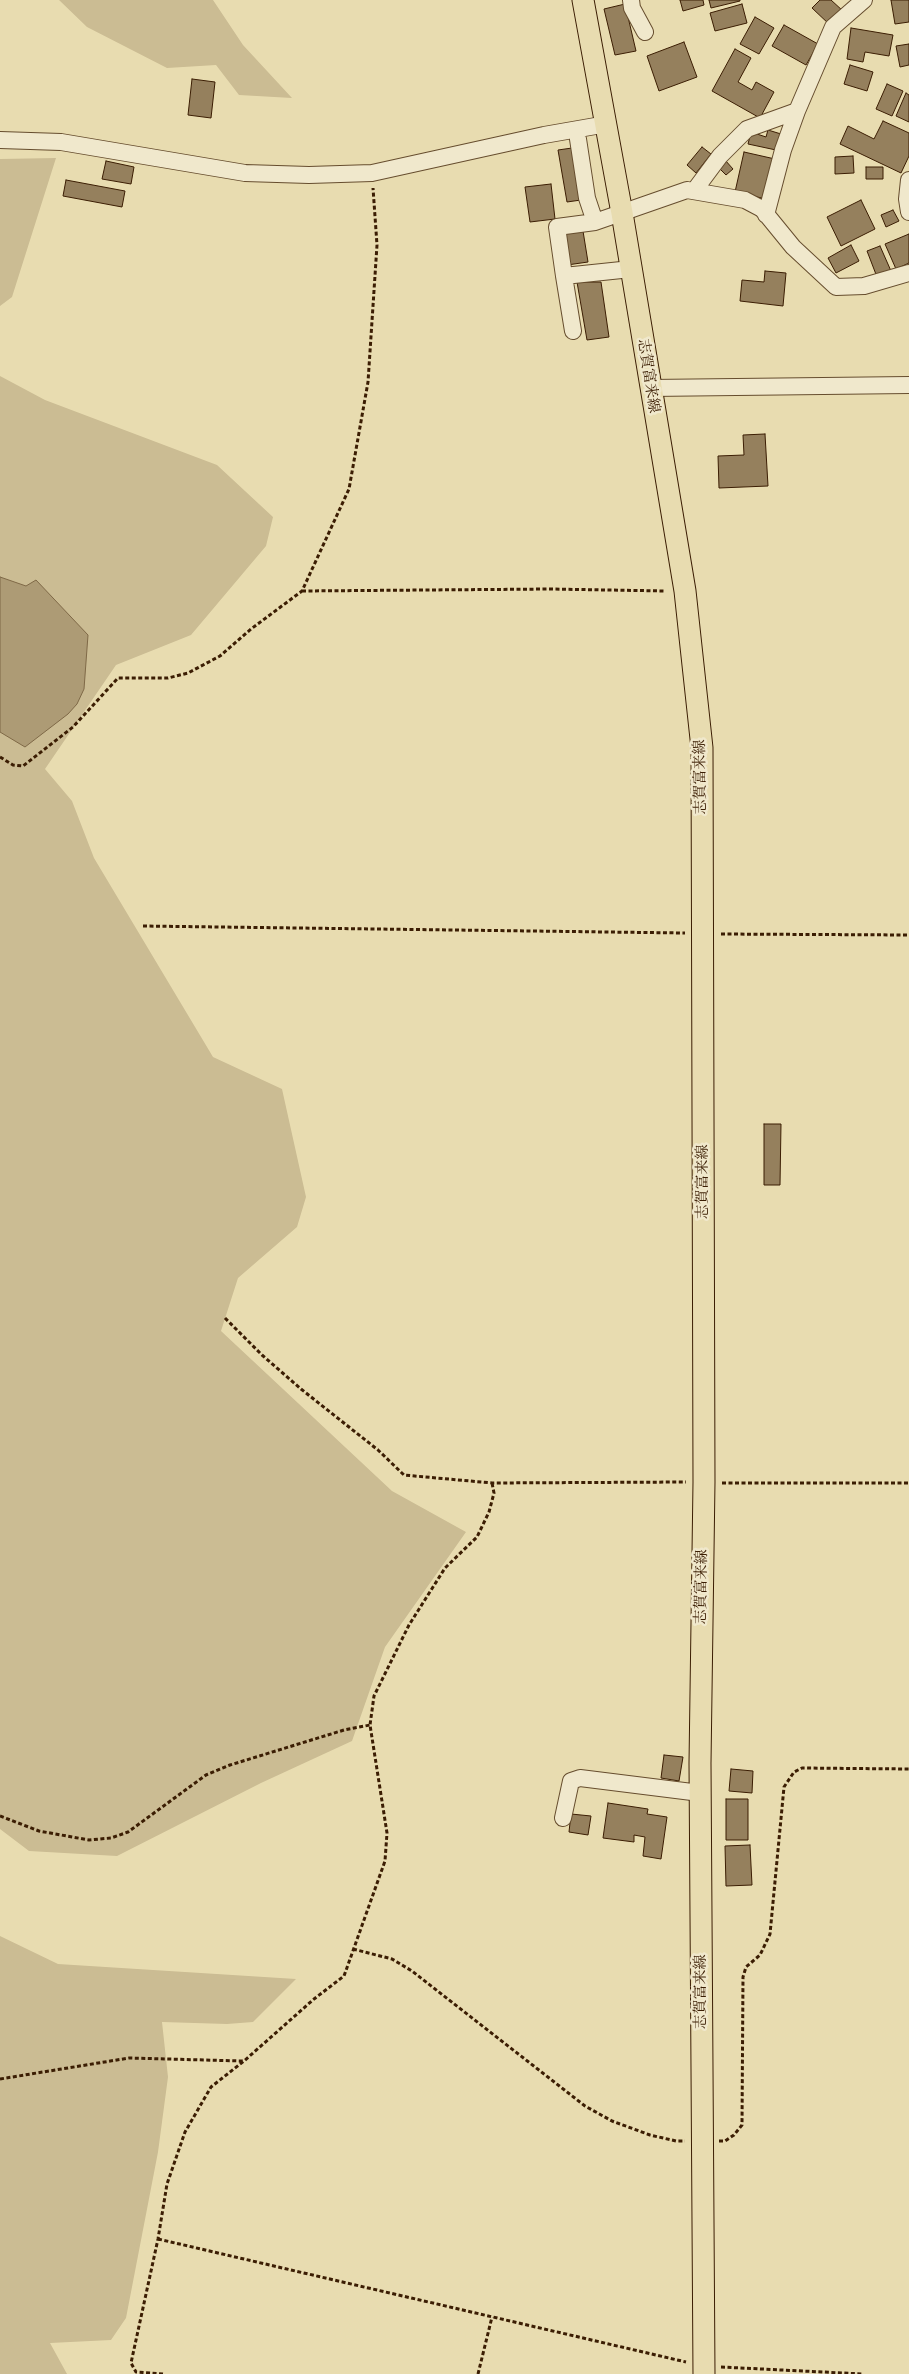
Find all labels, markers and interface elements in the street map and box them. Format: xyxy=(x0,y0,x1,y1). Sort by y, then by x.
street label: 志賀富来線 xyxy=(633,338,663,414)
street label: 志賀富来線 xyxy=(691,739,711,815)
street label: 志賀富来線 xyxy=(694,1145,712,1219)
street label: 志賀富来線 xyxy=(692,1549,712,1625)
street label: 志賀富来線 xyxy=(692,1955,710,2029)

